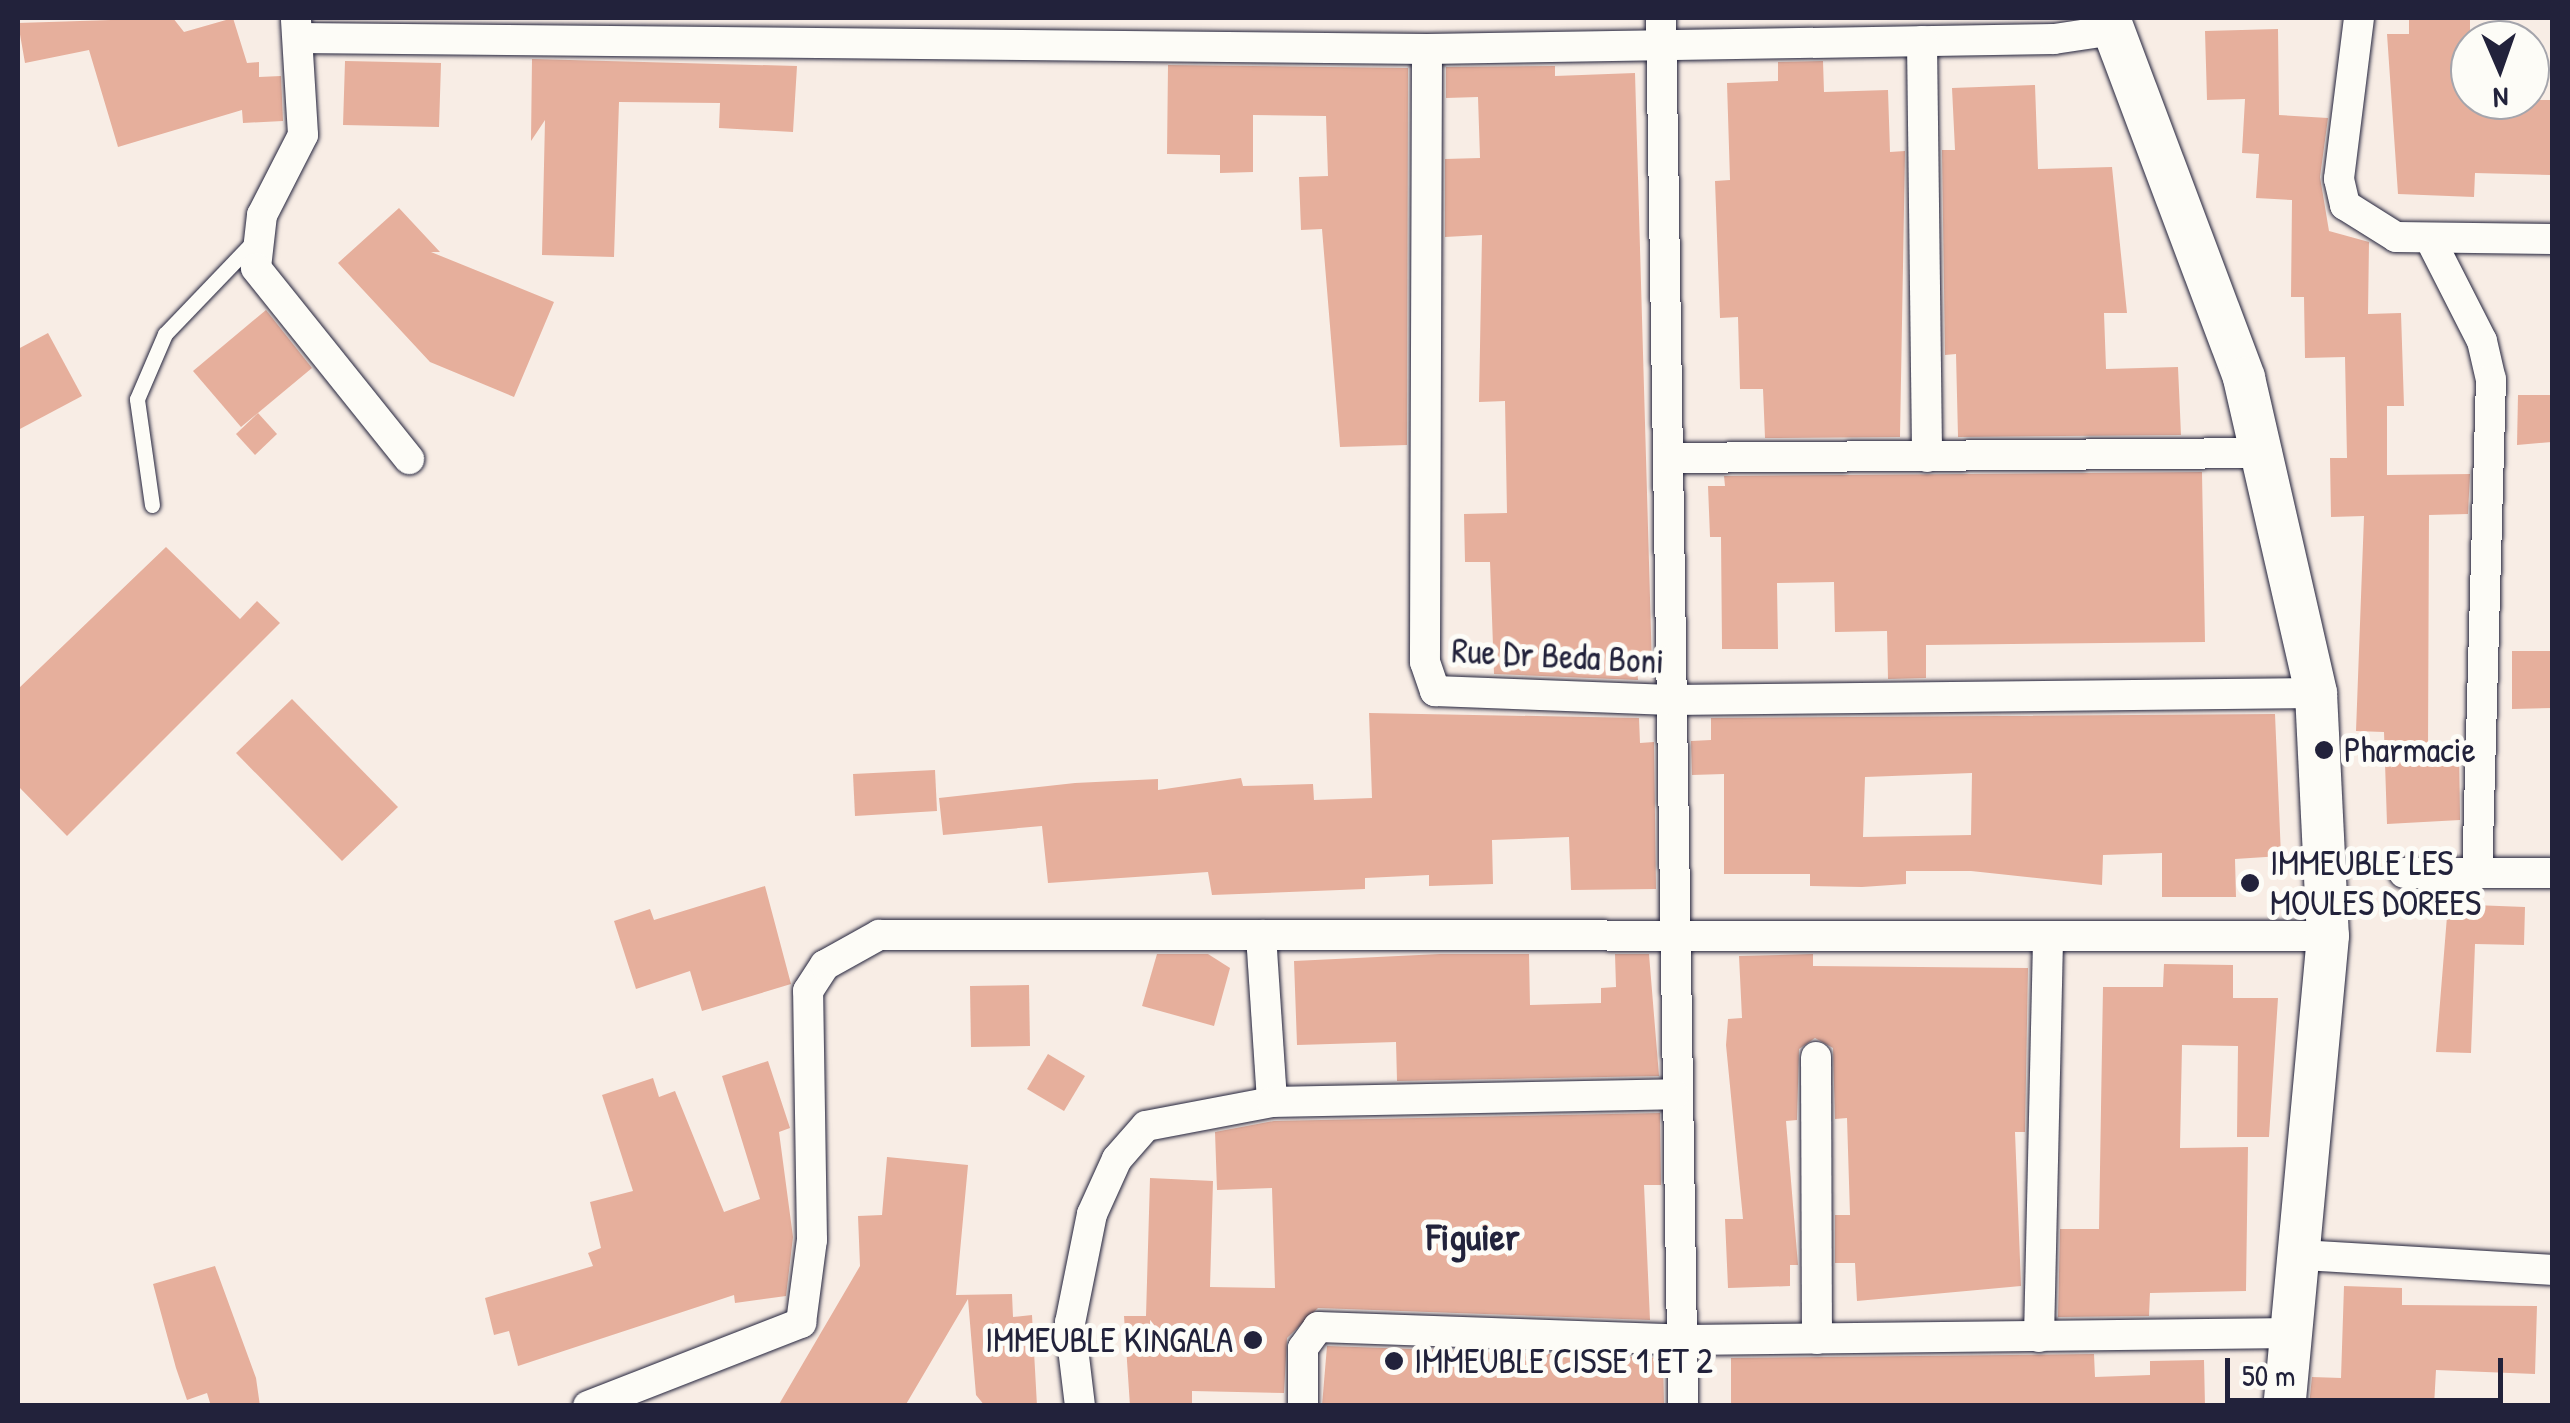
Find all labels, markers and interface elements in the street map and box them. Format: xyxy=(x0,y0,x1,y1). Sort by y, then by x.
north arrow xyxy=(2450,20,2550,120)
text: N xyxy=(2493,79,2509,117)
street label: Rue Dr Beda Boni xyxy=(1451,629,1665,683)
place label: Pharmacie xyxy=(2344,729,2476,771)
marker: Pharmacie xyxy=(2313,739,2335,761)
place label: IMMEUBLE LES MOULES DOREES xyxy=(2270,842,2481,924)
marker: IMMEUBLE LES MOULES DOREES xyxy=(2239,872,2261,894)
district label: Figuier xyxy=(1426,1214,1520,1260)
place label: IMMEUBLE KINGALA xyxy=(985,1319,1233,1361)
marker: IMMEUBLE KINGALA xyxy=(1242,1329,1264,1351)
scale bar xyxy=(2230,1338,2508,1400)
place label: IMMEUBLE CISSE 1 ET 2 xyxy=(1414,1340,1713,1382)
marker: IMMEUBLE CISSE 1 ET 2 xyxy=(1383,1350,1405,1372)
text: 50 m xyxy=(2242,1355,2295,1395)

